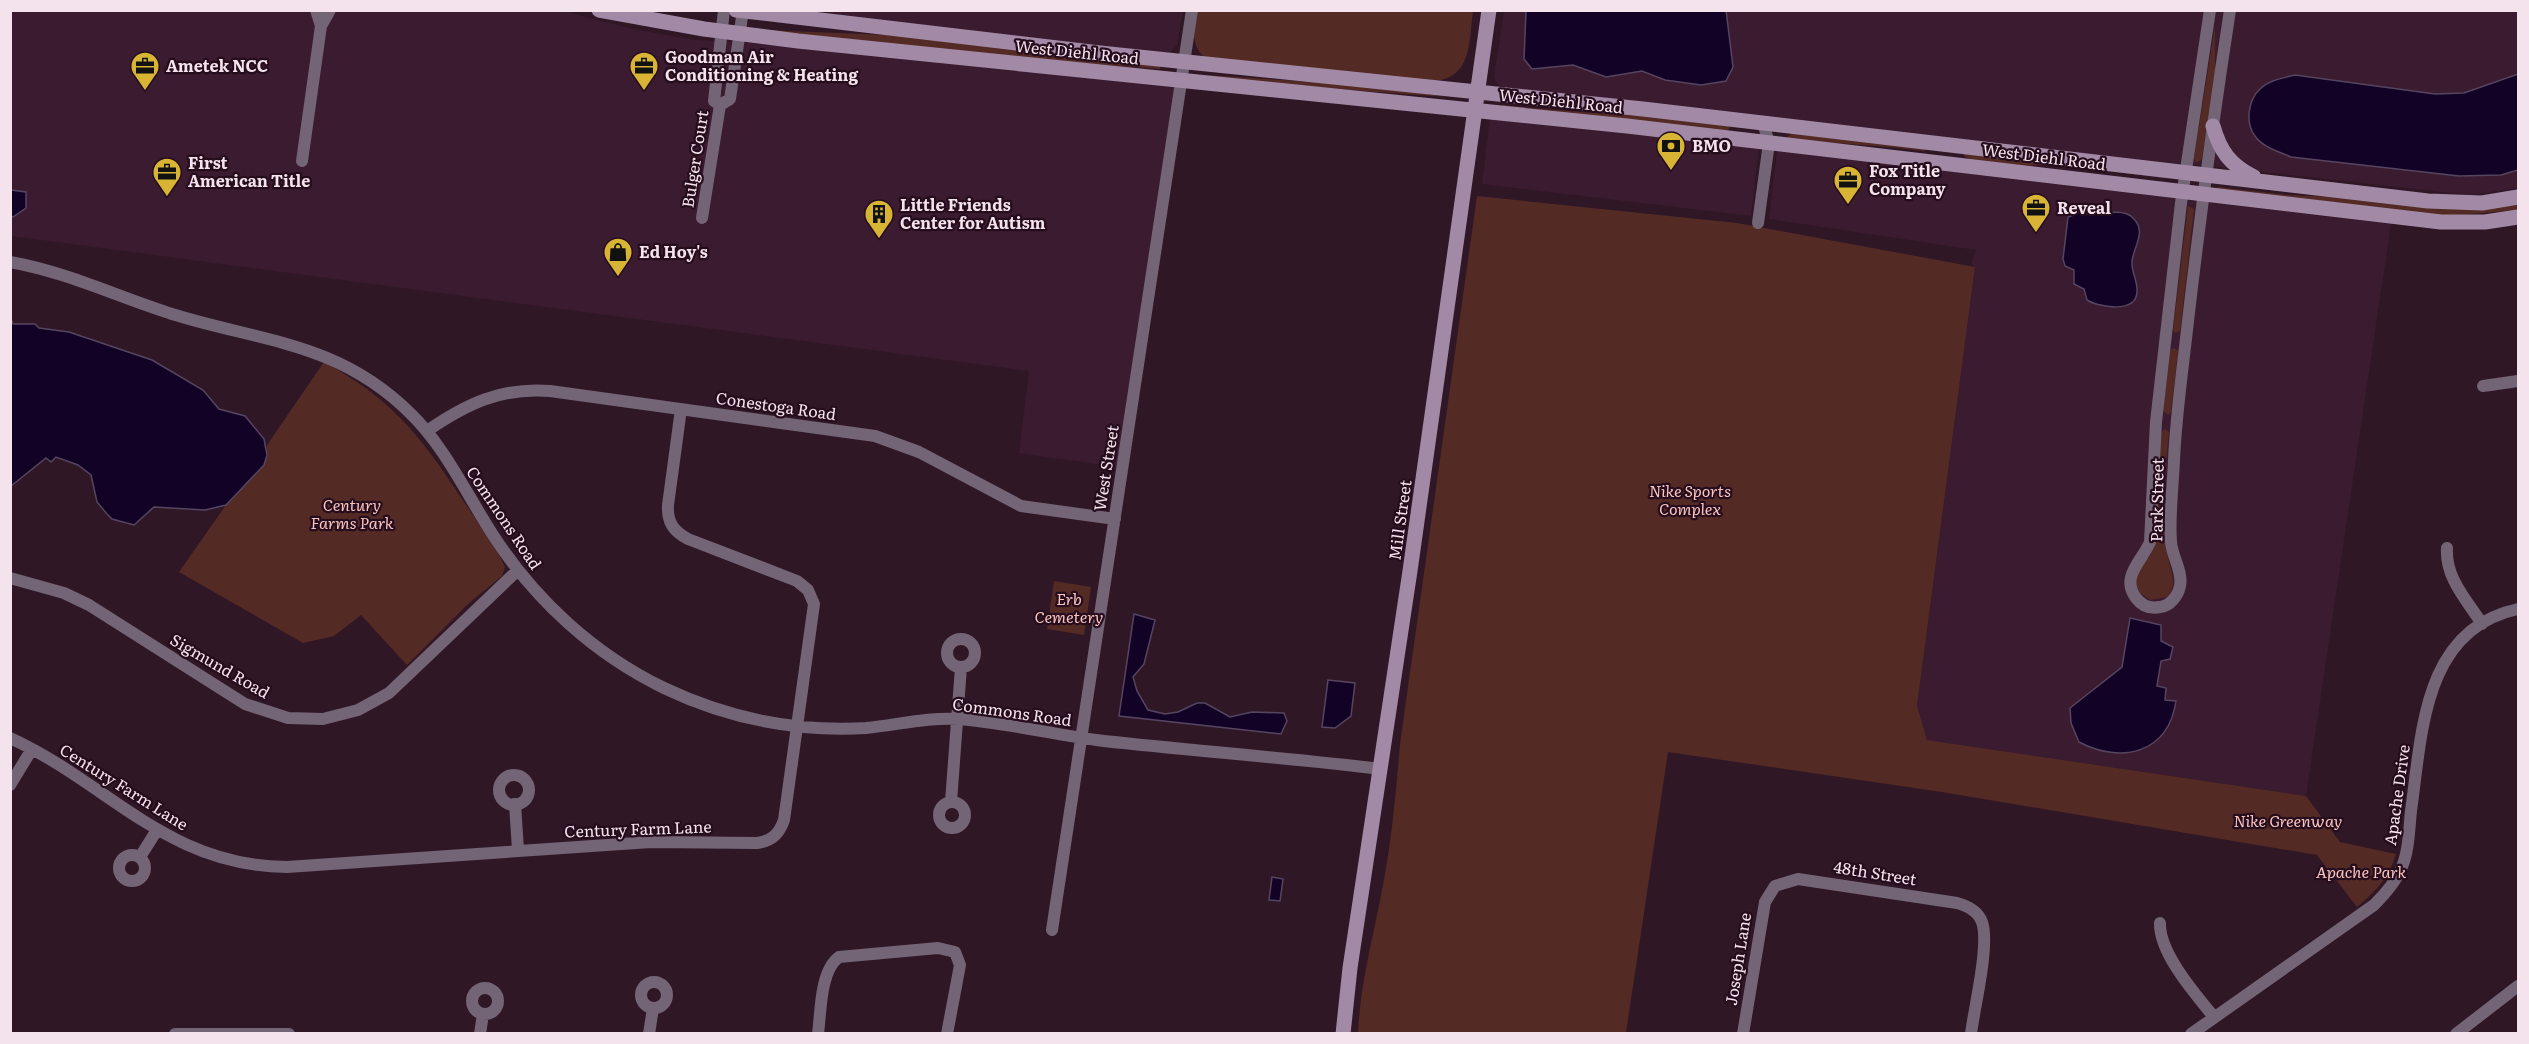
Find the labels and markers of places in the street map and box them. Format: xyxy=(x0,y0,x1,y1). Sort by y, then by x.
place label: Goodman Air Conditioning & Heating xyxy=(665,44,858,86)
office icon: Ametek NCC xyxy=(129,50,161,92)
office icon: Goodman Air Conditioning & Heating xyxy=(628,50,660,92)
place label: Ametek NCC xyxy=(166,53,268,77)
bank icon: BMO xyxy=(1655,130,1687,172)
place label: BMO xyxy=(1692,133,1731,157)
place label: First American Title xyxy=(188,150,310,192)
office icon: First American Title xyxy=(151,156,183,198)
place label: Fox Title Company xyxy=(1869,158,1946,200)
office icon: Fox Title Company xyxy=(1832,164,1864,206)
place label: Little Friends Center for Autism xyxy=(900,192,1046,234)
office icon: Reveal xyxy=(2020,192,2052,234)
place label: Reveal xyxy=(2057,195,2111,219)
building icon: Little Friends Center for Autism xyxy=(863,198,895,240)
shop icon: Ed Hoy's xyxy=(602,236,634,278)
place label: Ed Hoy's xyxy=(639,239,708,263)

